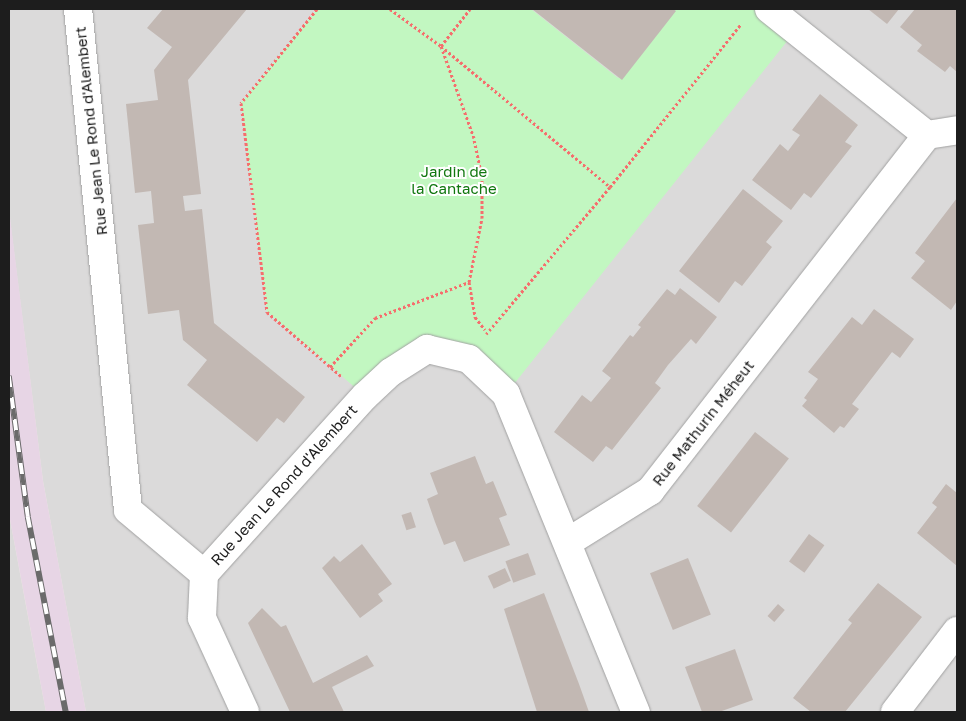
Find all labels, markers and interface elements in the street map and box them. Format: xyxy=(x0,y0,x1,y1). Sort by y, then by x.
street label: Rue Jean Le Rond d'Alembert xyxy=(71,26,111,236)
park label: Jardin de la Cantache xyxy=(411,162,497,197)
street label: Rue Mathurin Méheut xyxy=(648,357,758,489)
street label: Rue Jean Le Rond d'Alembert xyxy=(207,401,361,569)

